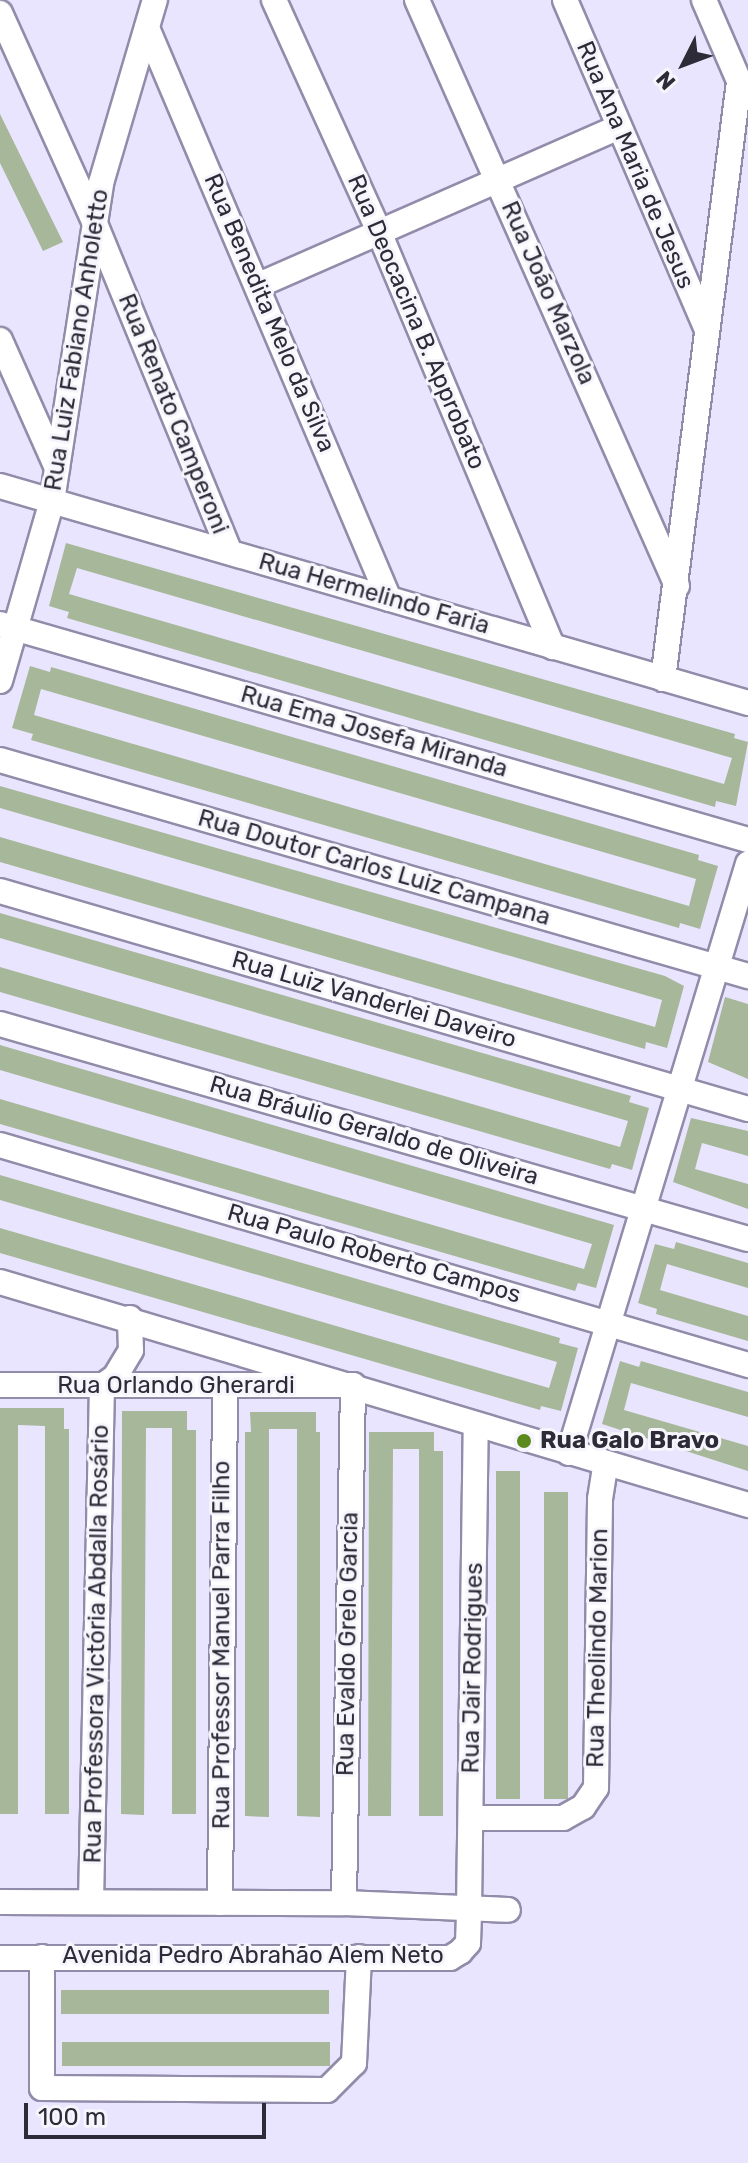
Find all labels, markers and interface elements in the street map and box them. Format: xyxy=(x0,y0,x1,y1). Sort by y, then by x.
north arrow xyxy=(644,24,724,104)
street label: Rua Ana Maria de Jesus xyxy=(570,37,700,293)
text: N xyxy=(650,65,681,95)
street label: Rua Benedita Melo da Silva xyxy=(197,170,341,456)
street label: Rua Deocacina B. Approbato xyxy=(341,170,491,474)
street label: Rua Luiz Fabiano Anholetto xyxy=(39,187,115,493)
street label: Rua João Marzola xyxy=(495,197,601,389)
street label: Rua Renato Camperoni xyxy=(112,290,234,538)
street label: Rua Hermelindo Faria xyxy=(255,547,493,641)
street label: Rua Ema Josefa Miranda xyxy=(237,680,511,784)
street label: Rua Doutor Carlos Luiz Campana xyxy=(194,804,554,932)
street label: Rua Luiz Vanderlei Daveiro xyxy=(228,945,520,1055)
street label: Rua Bráulio Geraldo de Oliveira xyxy=(206,1070,542,1192)
street label: Rua Paulo Roberto Campos xyxy=(224,1198,524,1310)
street label: Rua Orlando Gherardi xyxy=(57,1372,295,1400)
street label: Rua Professora Victória Abdalla Rosário xyxy=(79,1424,115,1864)
place label: Rua Galo Bravo xyxy=(540,1427,719,1455)
marker: Rua Galo Bravo xyxy=(515,1432,533,1450)
street label: Rua Professor Manuel Parra Filho xyxy=(208,1460,236,1830)
street label: Rua Evaldo Grelo Garcia xyxy=(331,1512,365,1776)
street label: Rua Theolindo Marion xyxy=(582,1528,614,1768)
street label: Rua Jair Rodrigues xyxy=(457,1562,489,1774)
street label: Avenida Pedro Abrahão Alem Neto xyxy=(62,1942,444,1970)
scale bar xyxy=(28,2087,270,2137)
text: 100 m xyxy=(38,2103,106,2131)

